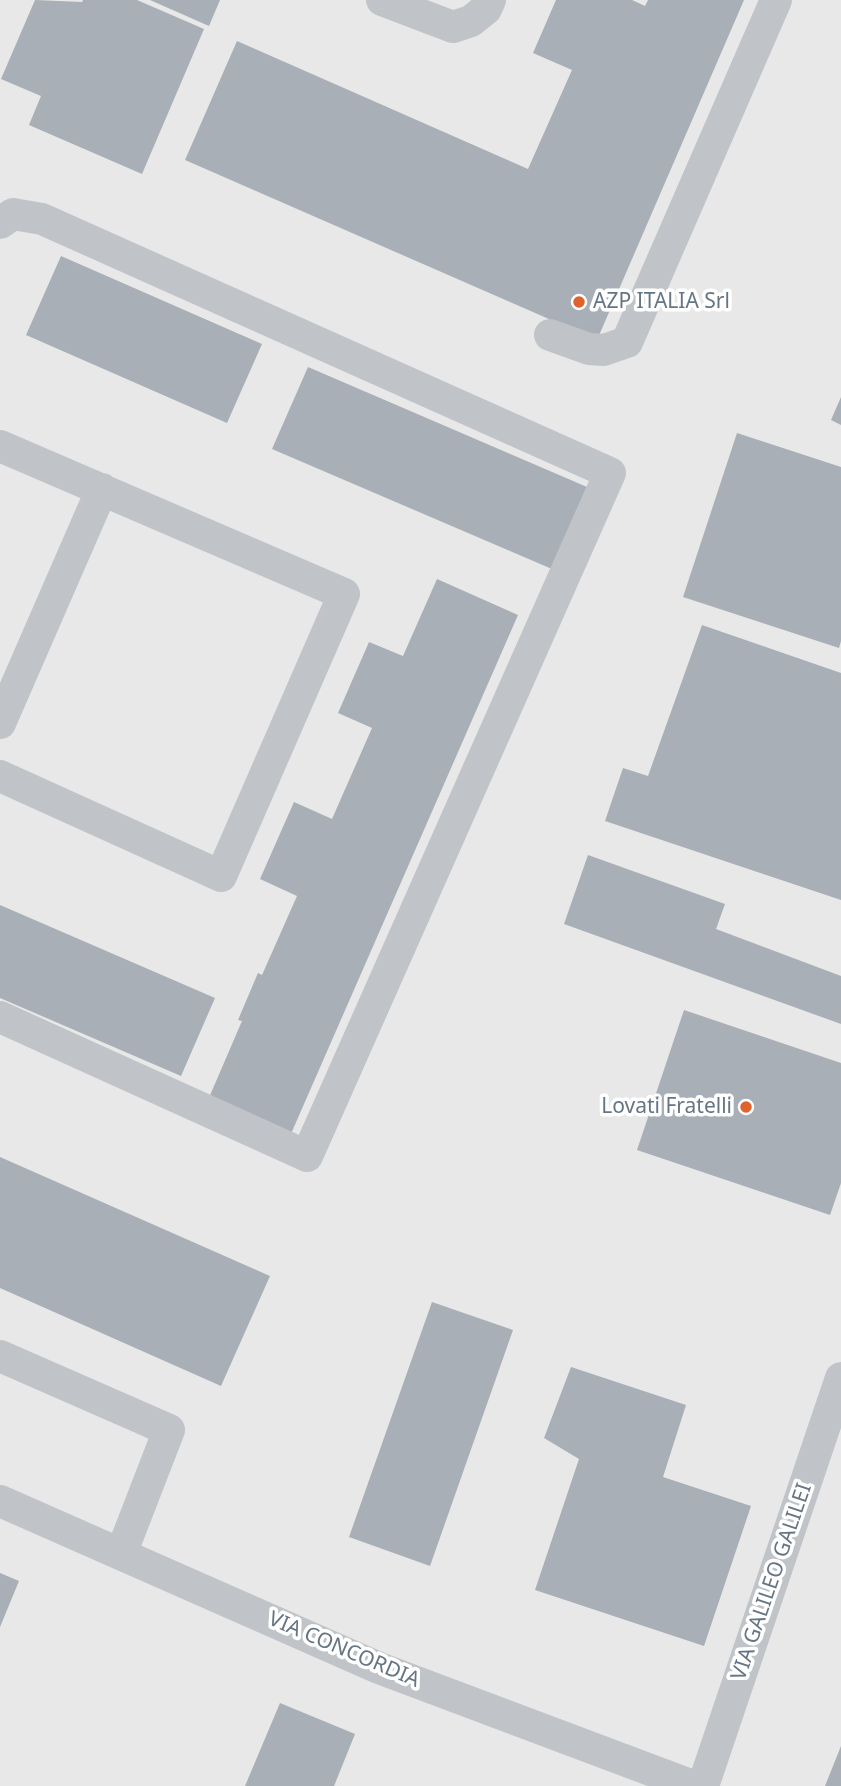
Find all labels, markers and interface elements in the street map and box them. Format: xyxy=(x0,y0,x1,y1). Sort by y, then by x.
place label: AZP ITALIA Srl xyxy=(593,289,730,315)
marker: AZP ITALIA Srl xyxy=(571,294,587,310)
place label: Lovati Fratelli xyxy=(601,1094,732,1120)
marker: Lovati Fratelli xyxy=(738,1099,754,1115)
street label: VIA GALILEO GALILEI xyxy=(726,1480,818,1684)
street label: VIA CONCORDIA xyxy=(265,1607,423,1693)

